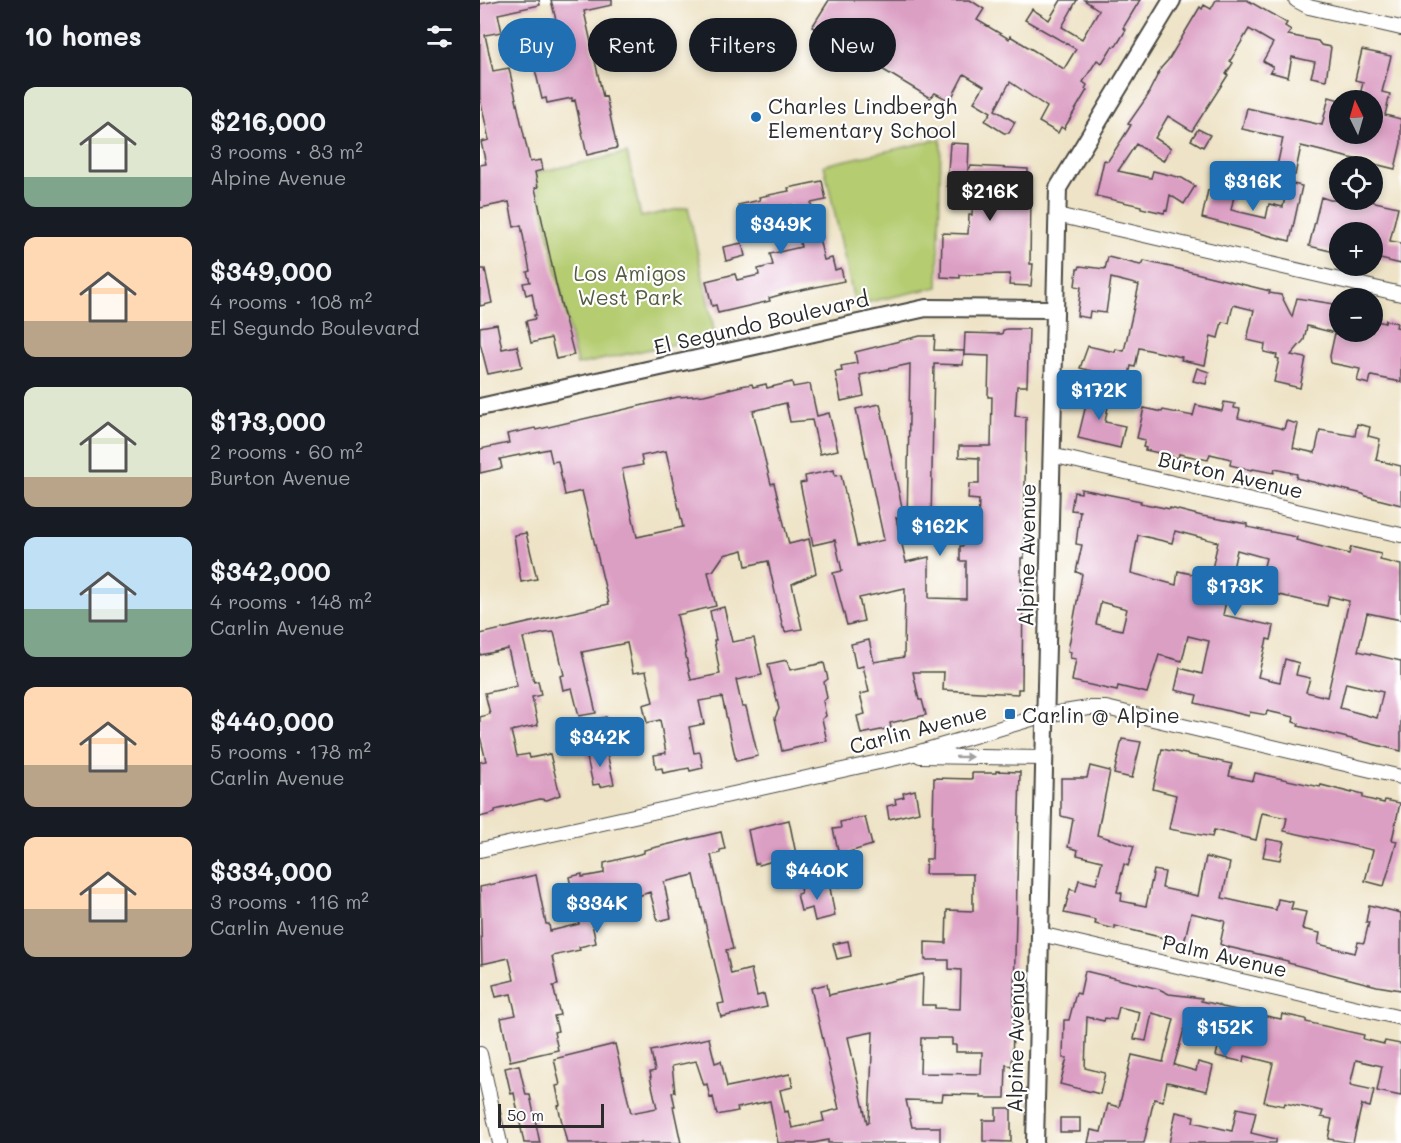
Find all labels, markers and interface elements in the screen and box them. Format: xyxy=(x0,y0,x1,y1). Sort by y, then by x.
chip: Buy xyxy=(498,18,576,72)
chip: Rent xyxy=(588,18,677,72)
chip: Filters xyxy=(689,18,797,72)
chip: New xyxy=(809,18,896,72)
text: 10 homes xyxy=(24,19,142,53)
icon: filters xyxy=(423,20,456,53)
north arrow xyxy=(1329,90,1383,144)
map controls xyxy=(1329,90,1383,342)
place label: Charles Lindbergh Elementary School xyxy=(768,92,957,143)
text: $216,000 xyxy=(210,104,326,138)
marker: Charles Lindbergh Elementary School xyxy=(749,110,763,124)
icon: home xyxy=(72,111,144,183)
text: 3 rooms · 83 m² xyxy=(210,138,363,164)
button: locate xyxy=(1329,156,1383,210)
pin: $316K xyxy=(1211,161,1295,212)
text: Alpine Avenue xyxy=(210,164,346,190)
text: $316K xyxy=(1224,167,1282,193)
pin: $216K xyxy=(948,171,1032,222)
text: $216K xyxy=(961,177,1019,203)
pin: $349K xyxy=(739,204,823,255)
text: $349K xyxy=(750,210,812,236)
button: + xyxy=(1329,222,1383,276)
text: $349,000 xyxy=(210,254,332,288)
park label: Los Amigos West Park xyxy=(574,259,686,310)
icon: home xyxy=(72,261,144,333)
street label: El Segundo Boulevard xyxy=(651,284,871,360)
text: 4 rooms · 108 m² xyxy=(210,288,372,314)
button: − xyxy=(1329,288,1383,342)
text: El Segundo Boulevard xyxy=(210,314,419,340)
pin: $172K xyxy=(1057,370,1141,421)
text: $172K xyxy=(1071,376,1127,402)
text: $173,000 xyxy=(210,404,326,438)
icon: home xyxy=(72,411,144,483)
text: 2 rooms · 60 m² xyxy=(210,438,363,464)
street label: Burton Avenue xyxy=(1156,444,1306,504)
text: Burton Avenue xyxy=(210,464,351,490)
street label: Alpine Avenue xyxy=(1011,483,1041,627)
pin: $162K xyxy=(898,506,982,557)
text: $162K xyxy=(911,512,969,538)
text: $342,000 xyxy=(210,554,331,588)
icon: home xyxy=(72,561,144,633)
pin: $173K xyxy=(1193,566,1277,617)
text: $173K xyxy=(1206,572,1264,598)
text: 4 rooms · 148 m² xyxy=(210,588,372,614)
text: Carlin Avenue xyxy=(210,614,345,640)
street label: Carlin Avenue xyxy=(846,697,990,759)
place label: Carlin @ Alpine xyxy=(1022,701,1180,728)
text: $440,000 xyxy=(210,704,334,738)
marker: Carlin @ Alpine xyxy=(1003,707,1017,721)
icon: home xyxy=(72,711,144,783)
pin: $342K xyxy=(558,717,642,768)
text: $342K xyxy=(569,723,631,749)
text: 5 rooms · 178 m² xyxy=(210,738,371,764)
one-way arrow xyxy=(955,752,974,762)
text: Carlin Avenue xyxy=(210,764,345,790)
pin: $440K xyxy=(775,850,859,901)
text: $334,000 xyxy=(210,854,332,888)
text: $440K xyxy=(785,856,849,882)
icon: home xyxy=(72,861,144,933)
pin: $334K xyxy=(555,883,639,934)
text: 3 rooms · 116 m² xyxy=(210,888,369,914)
text: $334K xyxy=(566,889,628,915)
text: Carlin Avenue xyxy=(210,914,345,940)
street label: Palm Avenue xyxy=(1160,928,1290,982)
street label: Alpine Avenue xyxy=(1000,969,1030,1113)
pin: $152K xyxy=(1183,1007,1267,1058)
text: $152K xyxy=(1196,1013,1254,1039)
scale bar xyxy=(498,1101,604,1128)
text: 50 m xyxy=(507,1104,544,1125)

